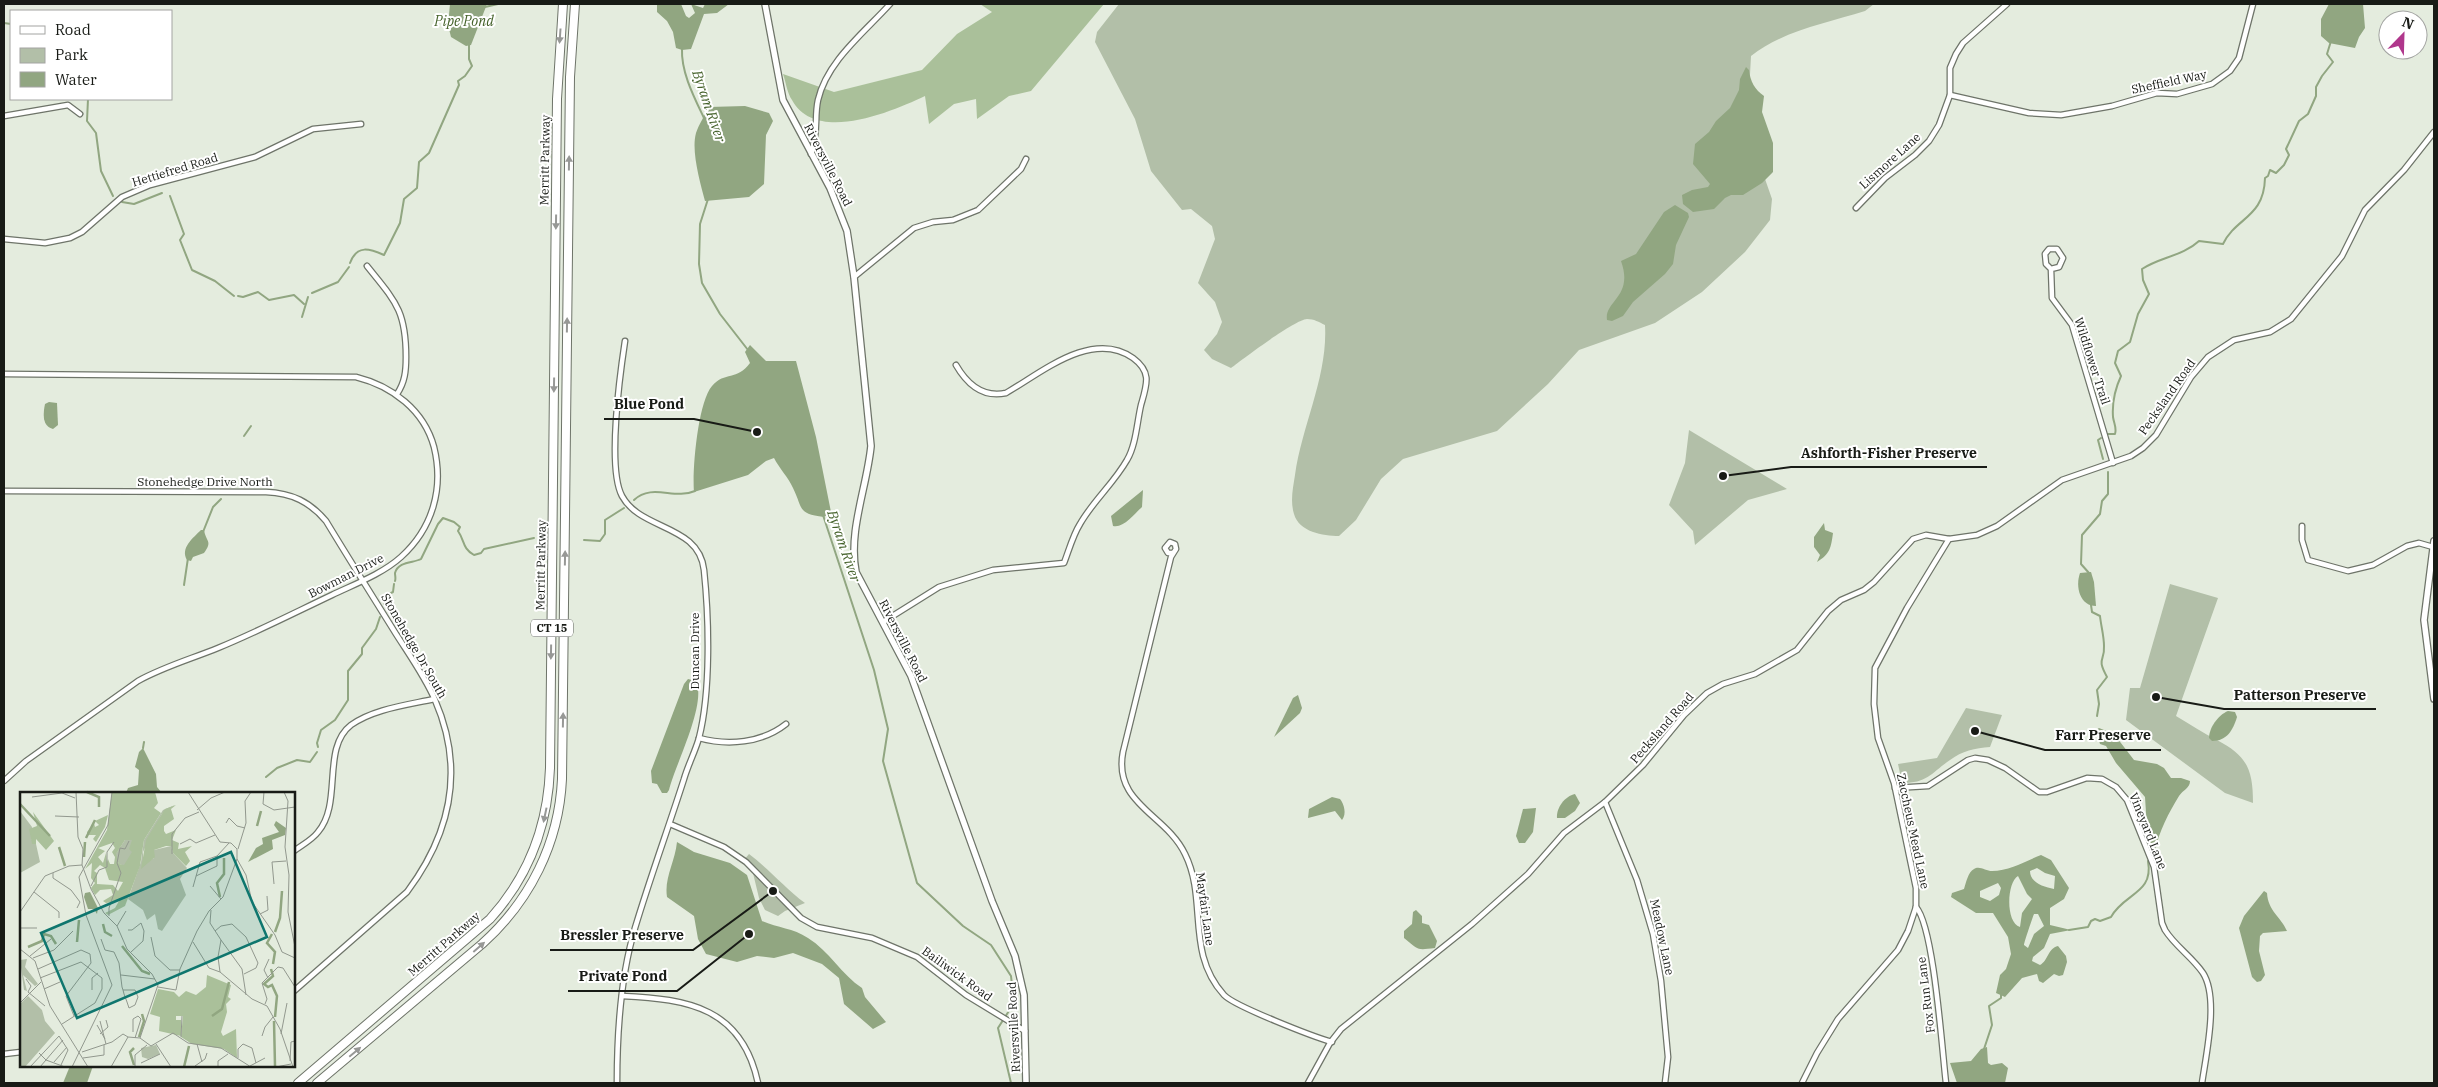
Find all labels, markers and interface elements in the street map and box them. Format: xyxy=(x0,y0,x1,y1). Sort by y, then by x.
legend xyxy=(10,10,172,100)
north arrow xyxy=(2378,10,2428,60)
water label: Pipe Pond xyxy=(433,12,494,30)
text: N xyxy=(2399,13,2417,33)
text: Road xyxy=(55,20,91,39)
one-way arrow xyxy=(555,28,563,44)
text: Park xyxy=(55,45,88,64)
street label: Sheffield Way xyxy=(2130,66,2208,97)
water label: Byram River xyxy=(688,67,730,145)
text: Water xyxy=(55,70,97,89)
street label: Merritt Parkway xyxy=(536,114,553,205)
street label: Riversville Road xyxy=(801,121,856,209)
street label: Lismore Lane xyxy=(1856,129,1923,192)
street label: Hettiefred Road xyxy=(130,149,220,190)
one-way arrow xyxy=(565,154,573,170)
one-way arrow xyxy=(552,215,560,231)
street label: Wildflower Trail xyxy=(2071,315,2114,407)
one-way arrow xyxy=(563,317,571,333)
street label: Pecksland Road xyxy=(2135,356,2198,438)
one-way arrow xyxy=(550,377,558,393)
callout: Blue Pond xyxy=(604,390,694,419)
text: Blue Pond xyxy=(614,395,684,413)
callout: Ashforth-Fisher Preserve xyxy=(1791,438,1987,467)
text: Ashforth-Fisher Preserve xyxy=(1801,444,1977,462)
street label: Stonehedge Drive North xyxy=(137,474,273,489)
water label: Byram River xyxy=(823,507,865,585)
street label: Merritt Parkway xyxy=(532,519,549,610)
one-way arrow xyxy=(561,549,569,565)
street label: Bowman Drive xyxy=(305,550,386,601)
street label: Stonehedge Dr South xyxy=(378,591,451,701)
street label: Riversville Road xyxy=(876,597,931,685)
street label: Duncan Drive xyxy=(687,612,702,690)
road number: CT 15 xyxy=(531,620,573,636)
one-way arrow xyxy=(547,645,555,661)
callout: Patterson Preserve xyxy=(2224,680,2376,709)
text: Patterson Preserve xyxy=(2234,686,2366,704)
street label: Pecksland Road xyxy=(1627,689,1697,766)
one-way arrow xyxy=(559,712,567,728)
callout: Farr Preserve xyxy=(2045,721,2161,750)
text: Farr Preserve xyxy=(2055,726,2151,744)
street label: Zaccheus Mead Lane xyxy=(1894,772,1933,890)
street label: Vineyard Lane xyxy=(2126,790,2171,871)
inset map xyxy=(20,792,295,1067)
one-way arrow xyxy=(541,807,549,822)
street label: Mayfair Lane xyxy=(1193,871,1218,946)
street label: Meadow Lane xyxy=(1647,897,1678,976)
street label: Merritt Parkway xyxy=(405,908,483,979)
callout: Bressler Preserve xyxy=(550,921,693,950)
text: Bressler Preserve xyxy=(560,926,684,944)
one-way arrow xyxy=(472,941,484,953)
street label: Bailiwick Road xyxy=(919,943,995,1004)
street label: Fox Run Lane xyxy=(1913,956,1938,1034)
callout: Private Pond xyxy=(568,962,677,991)
text: Private Pond xyxy=(579,967,667,985)
street label: Riversville Road xyxy=(1004,981,1023,1073)
one-way arrow xyxy=(348,1046,361,1057)

